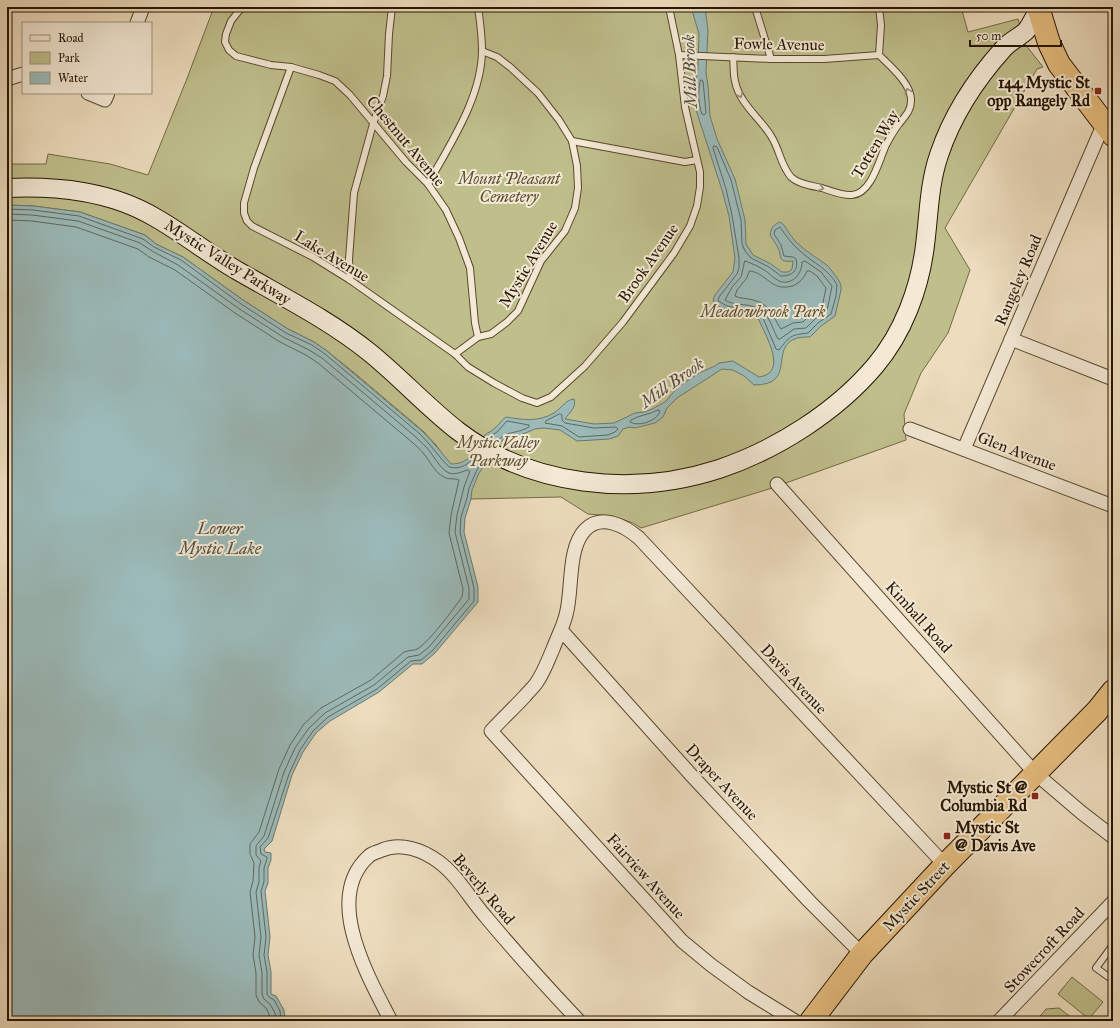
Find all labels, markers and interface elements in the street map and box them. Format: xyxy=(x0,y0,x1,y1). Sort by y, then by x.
legend xyxy=(22,22,152,94)
scale bar xyxy=(970,22,1061,48)
text: 50 m xyxy=(976,29,1001,43)
text: Road xyxy=(58,31,84,45)
water label: Mill Brook xyxy=(678,34,702,110)
street label: Fowle Avenue xyxy=(733,34,825,54)
text: Park xyxy=(58,51,80,65)
text: Water xyxy=(58,71,88,85)
place label: 144 Mystic St opp Rangely Rd xyxy=(987,73,1091,111)
marker: 144 Mystic St opp Rangely Rd xyxy=(1093,86,1103,96)
one-way arrow xyxy=(905,87,913,94)
one-way arrow xyxy=(736,91,744,98)
street label: Chestnut Avenue xyxy=(363,92,450,190)
street label: Totten Way xyxy=(847,106,903,182)
park label: Mount Pleasant Cemetery xyxy=(456,169,561,206)
one-way arrow xyxy=(817,183,824,192)
street label: Mystic Valley Parkway xyxy=(161,215,295,309)
street label: Mystic Avenue xyxy=(495,217,561,311)
street label: Brook Avenue xyxy=(614,220,682,306)
street label: Lake Avenue xyxy=(291,226,373,286)
street label: Rangeley Road xyxy=(990,232,1047,329)
park label: Meadowbrook Park xyxy=(698,302,826,321)
water label: Mill Brook xyxy=(634,353,708,414)
street label: Glen Avenue xyxy=(975,427,1059,475)
park label: Mystic Valley Parkway xyxy=(455,433,540,470)
water label: Lower Mystic Lake xyxy=(177,518,262,559)
street label: Kimball Road xyxy=(882,577,956,657)
street label: Davis Avenue xyxy=(757,640,831,718)
street label: Draper Avenue xyxy=(682,740,762,824)
place label: Mystic St @ Columbia Rd xyxy=(940,778,1028,815)
marker: Mystic St @ Columbia Rd xyxy=(1030,791,1040,801)
place label: Mystic St @ Davis Ave xyxy=(955,818,1036,855)
street label: Fairview Avenue xyxy=(603,829,689,923)
marker: Mystic St @ Davis Ave xyxy=(942,831,952,841)
street label: Beverly Road xyxy=(449,850,519,928)
street label: Mystic Street xyxy=(879,857,954,935)
street label: Stowecroft Road xyxy=(1000,904,1088,996)

